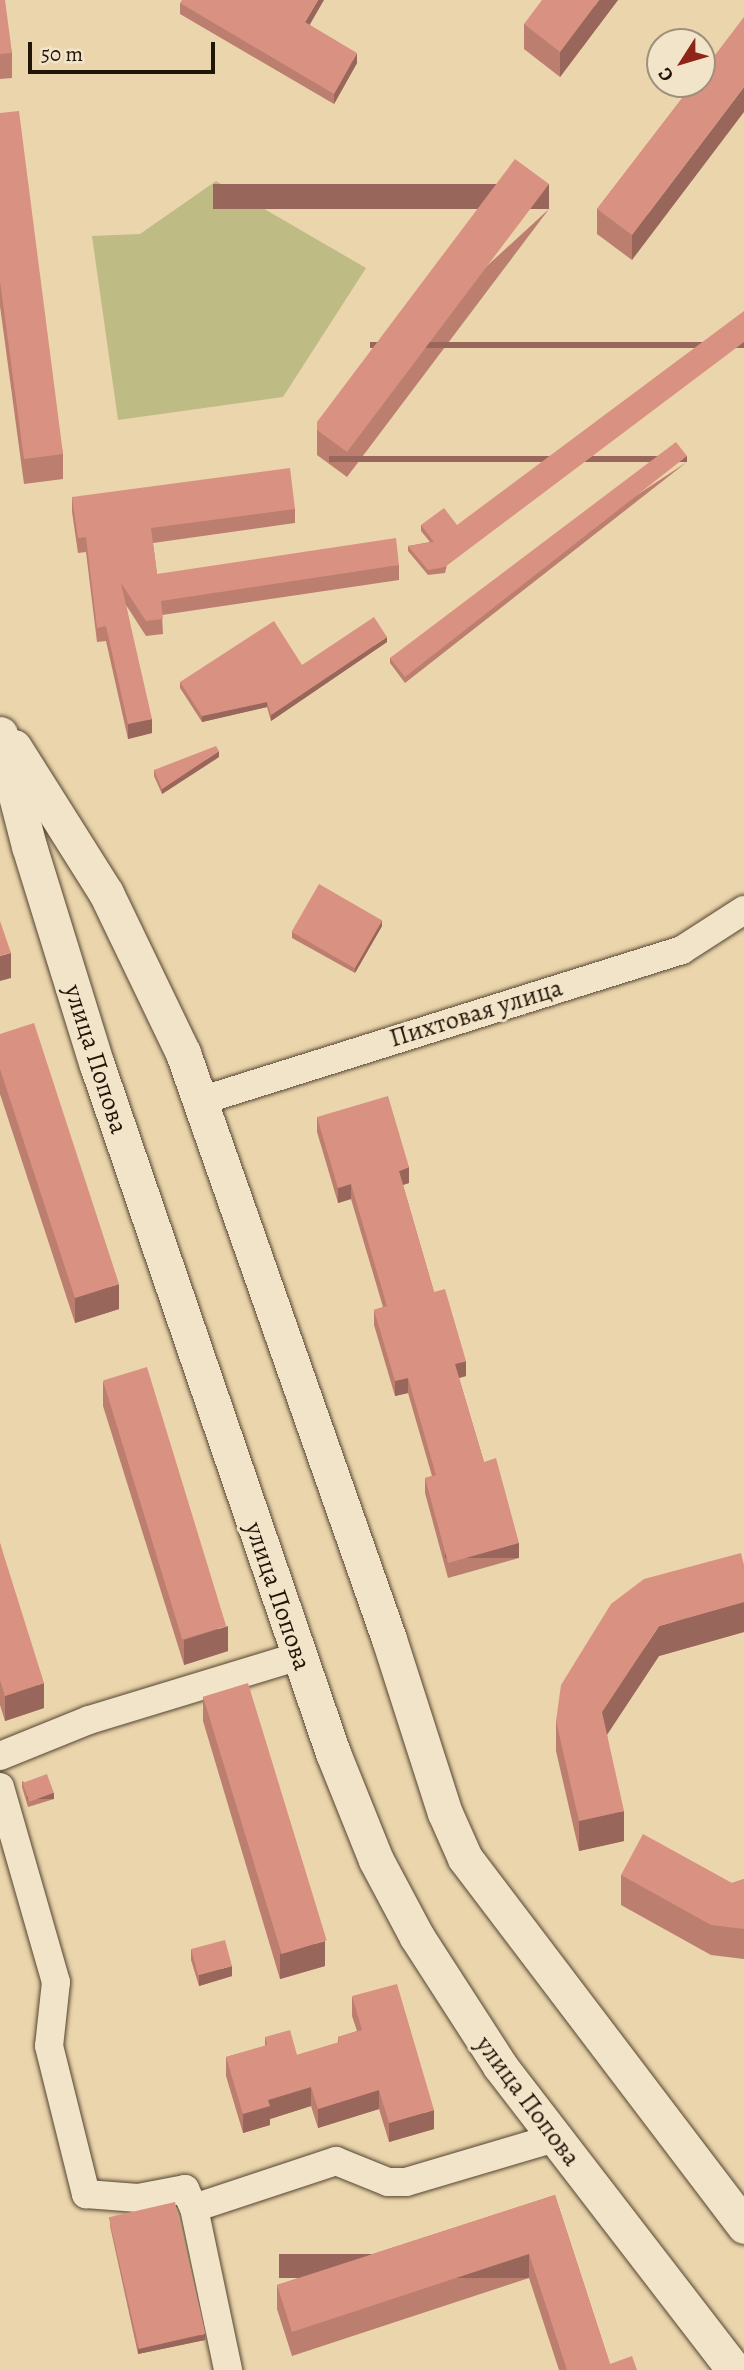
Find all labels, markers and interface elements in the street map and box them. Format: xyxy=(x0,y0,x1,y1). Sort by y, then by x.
scale bar xyxy=(32,28,219,72)
north arrow xyxy=(646,28,716,98)
text: 50 m xyxy=(41,40,83,68)
text: С xyxy=(652,62,680,87)
street label: Пихтовая улица xyxy=(386,972,566,1054)
street label: улица Попова xyxy=(57,981,135,1137)
street label: улица Попова xyxy=(238,1518,318,1674)
street label: улица Попова xyxy=(469,2030,587,2172)

